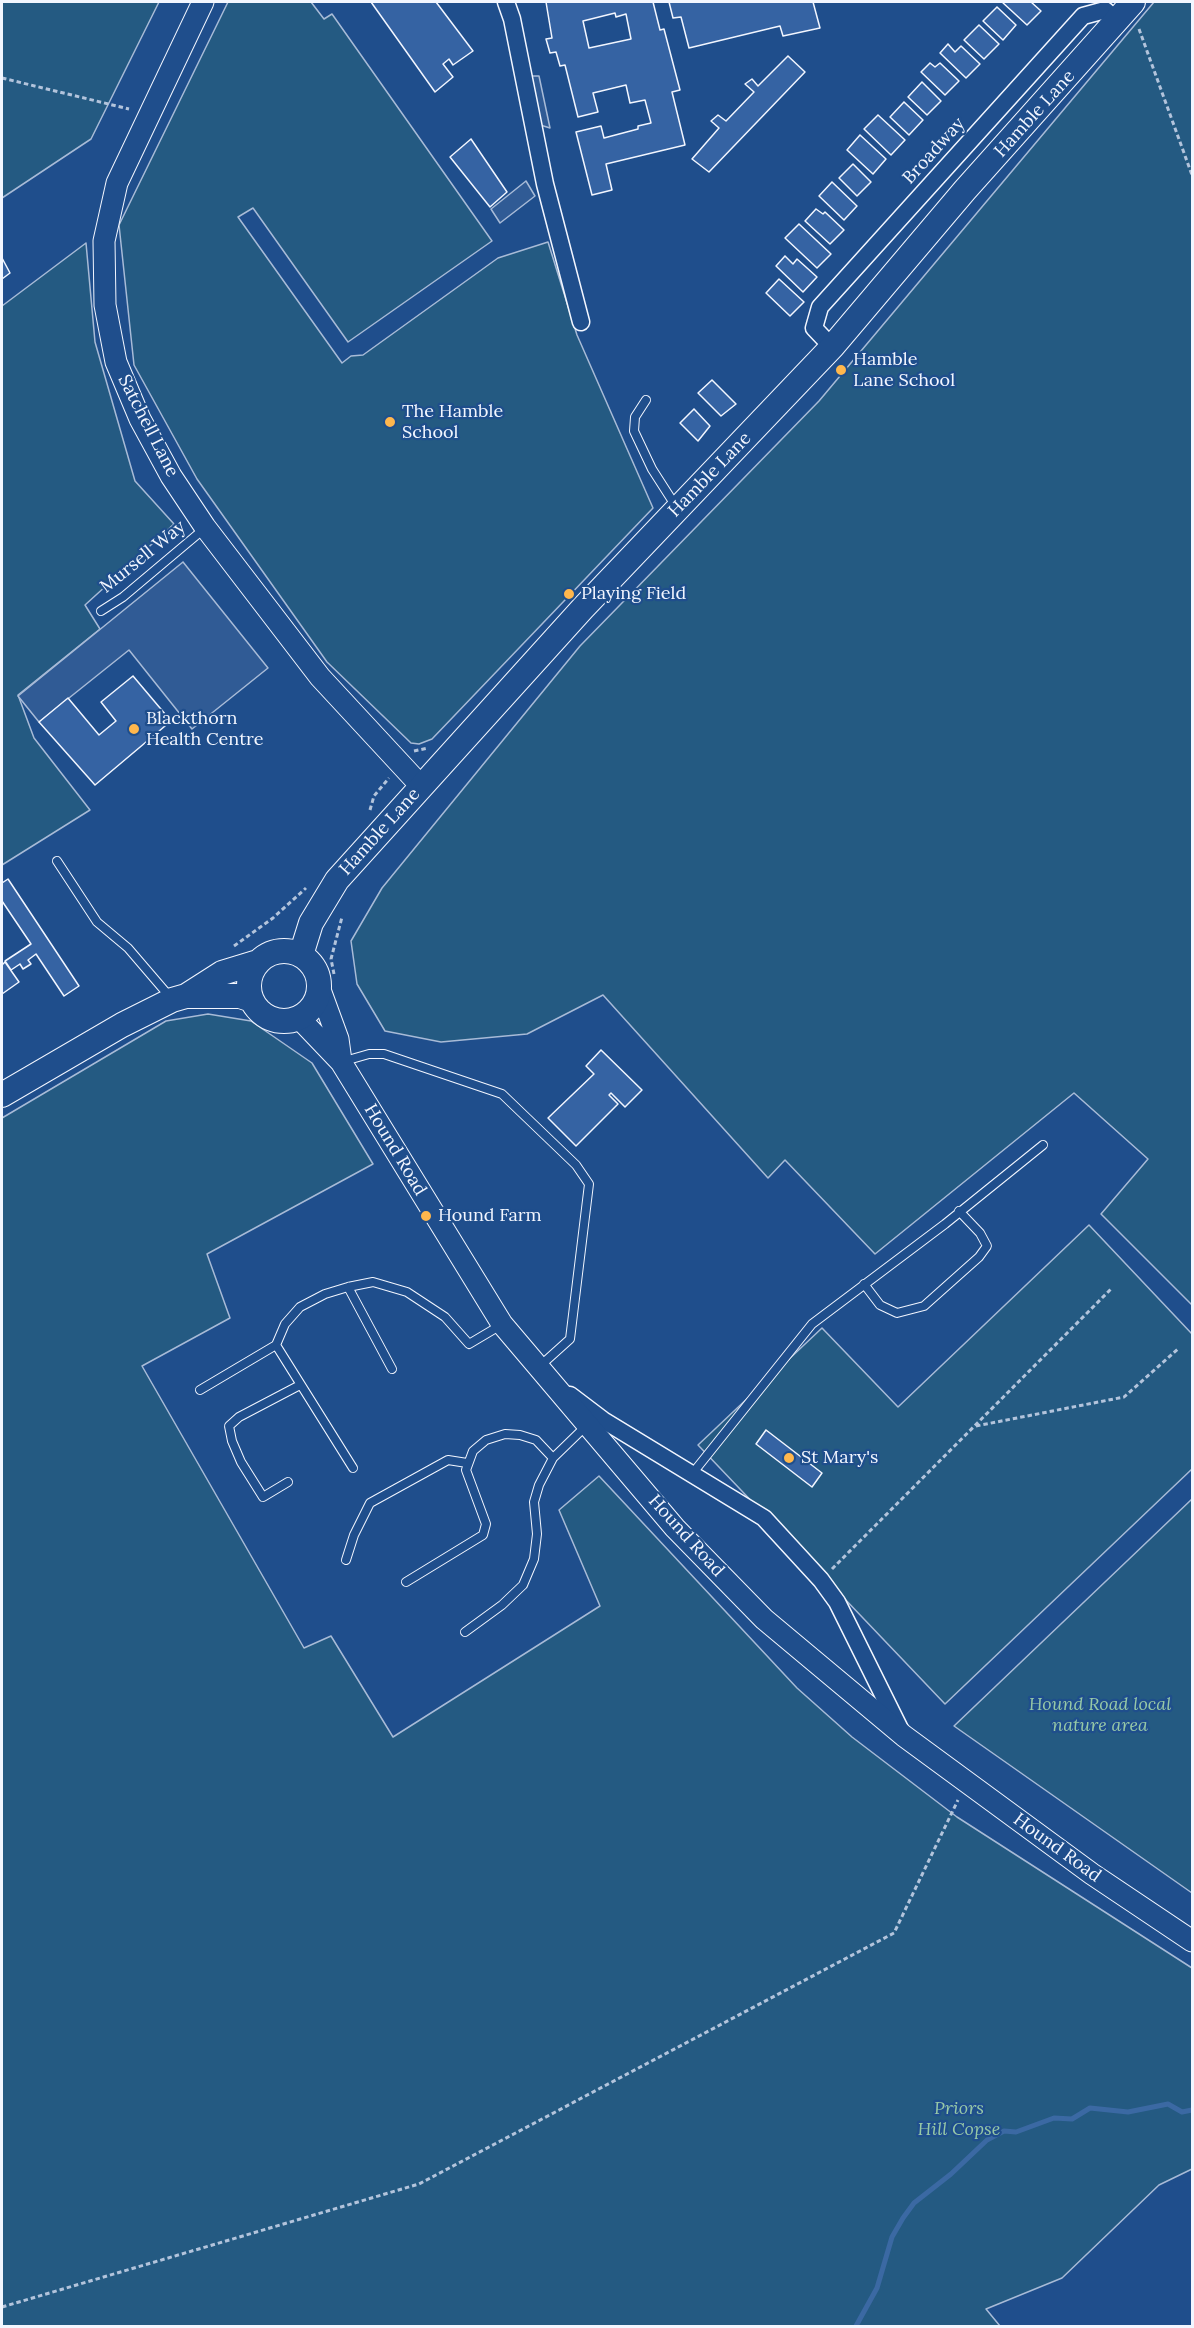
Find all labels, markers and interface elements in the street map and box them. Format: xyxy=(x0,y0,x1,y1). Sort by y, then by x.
street label: Hamble Lane xyxy=(990,66,1080,162)
street label: Broadway xyxy=(899,113,969,189)
place label: Hamble Lane School xyxy=(853,349,955,392)
marker: Hamble Lane School xyxy=(834,363,848,377)
street label: Satchell Lane xyxy=(113,371,183,481)
place label: The Hamble School xyxy=(402,401,503,444)
marker: The Hamble School xyxy=(383,415,397,429)
street label: Hamble Lane xyxy=(664,428,756,522)
street label: Mursell Way xyxy=(96,516,190,598)
place label: Playing Field xyxy=(581,583,686,605)
marker: Playing Field xyxy=(562,587,576,601)
place label: Blackthorn Health Centre xyxy=(146,708,264,750)
marker: Blackthorn Health Centre xyxy=(127,722,141,736)
street label: Hamble Lane xyxy=(335,784,425,880)
street label: Hound Road xyxy=(359,1100,431,1200)
place label: Hound Farm xyxy=(438,1205,542,1227)
marker: Hound Farm xyxy=(419,1209,433,1223)
place label: St Mary's xyxy=(801,1447,878,1469)
marker: St Mary's xyxy=(782,1451,796,1465)
street label: Hound Road xyxy=(643,1490,729,1582)
park label: Hound Road local nature area xyxy=(1029,1694,1171,1736)
street label: Hound Road xyxy=(1009,1809,1105,1887)
park label: Priors Hill Copse xyxy=(918,2098,1000,2140)

